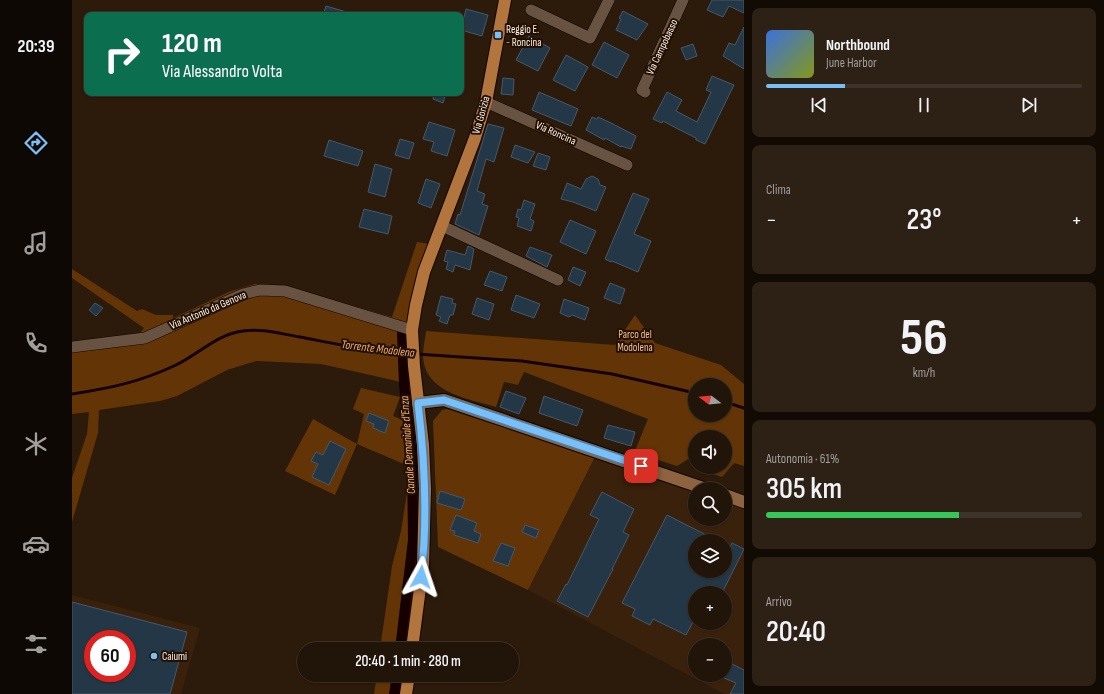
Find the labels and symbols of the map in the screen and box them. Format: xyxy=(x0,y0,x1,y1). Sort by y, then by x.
street label: Via Campobasso xyxy=(643,17,681,77)
place label: Reggio E. - Roncina xyxy=(506,23,541,49)
marker: Reggio E. - Roncina xyxy=(493,30,503,40)
street label: Via Gorizia xyxy=(469,95,493,135)
street label: Via Roncina xyxy=(534,118,578,148)
street label: Via Antonio da Genova xyxy=(168,288,248,332)
park label: Parco del Modolena xyxy=(617,328,653,354)
water label: Torrente Modolena xyxy=(341,337,416,361)
north arrow xyxy=(688,378,732,422)
water label: Canale Demaniale d'Enza xyxy=(397,395,419,495)
pin xyxy=(624,449,658,483)
position arrow xyxy=(400,556,442,598)
speed limit sign: 60 xyxy=(84,630,136,682)
place label: Caiumi xyxy=(162,650,187,663)
marker: Caiumi xyxy=(149,651,159,661)

